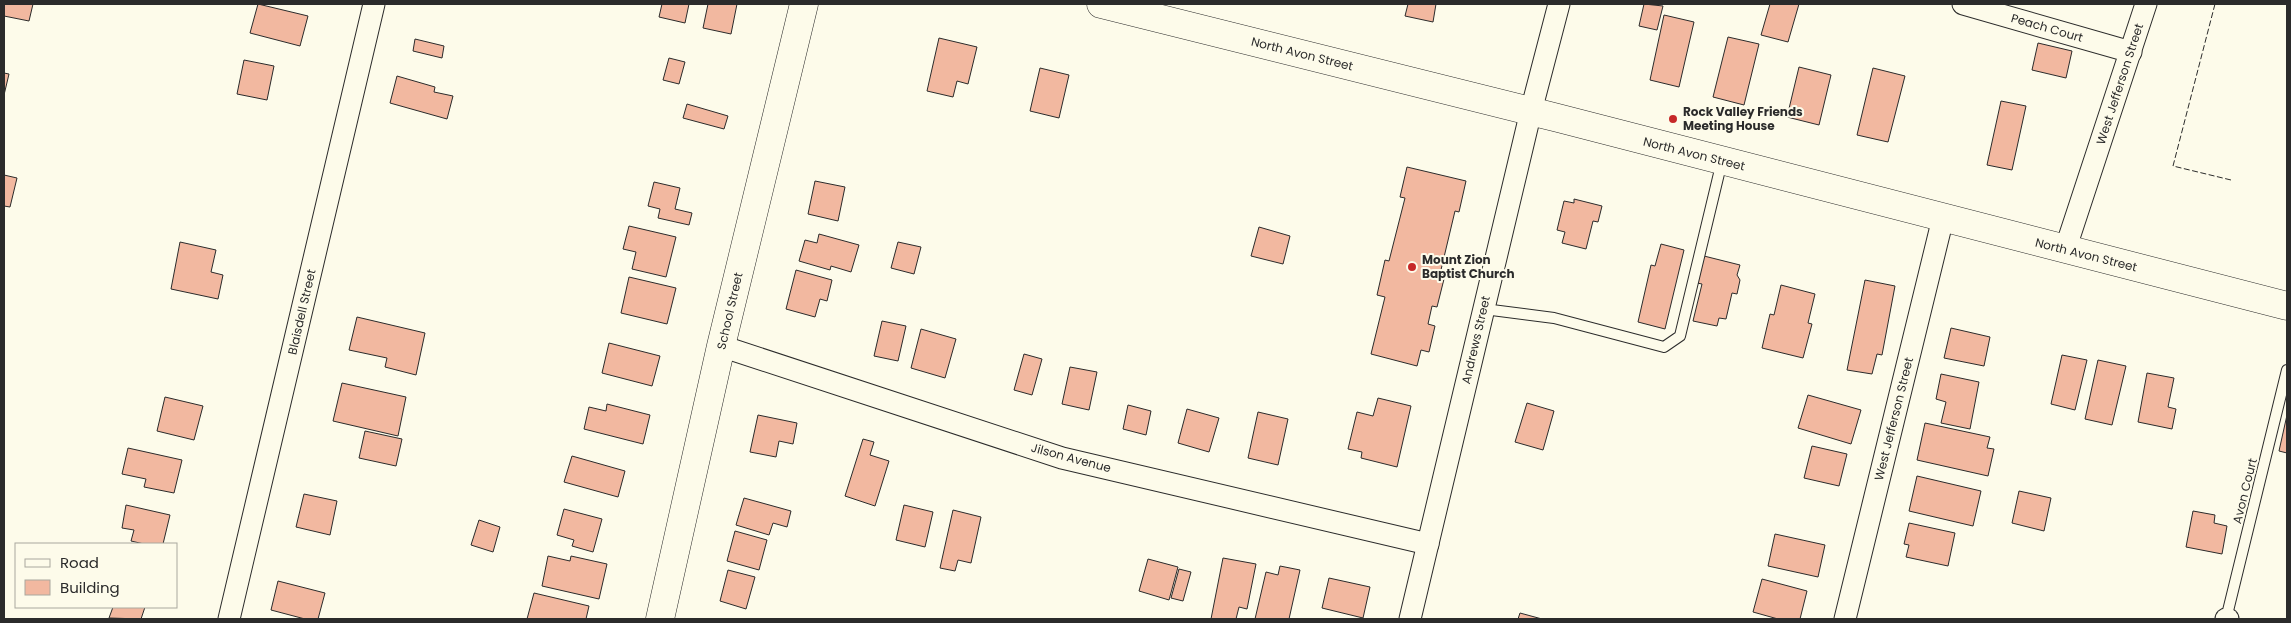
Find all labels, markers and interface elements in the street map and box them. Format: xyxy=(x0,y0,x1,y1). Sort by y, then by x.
street label: Peach Court xyxy=(2009,9,2085,46)
street label: West Jefferson Street xyxy=(2092,21,2147,147)
street label: North Avon Street xyxy=(1249,33,1355,74)
place label: Rock Valley Friends Meeting House xyxy=(1683,103,1803,134)
marker: Rock Valley Friends Meeting House xyxy=(1667,113,1679,125)
street label: North Avon Street xyxy=(1641,133,1747,174)
street label: North Avon Street xyxy=(2033,234,2139,275)
place label: Mount Zion Baptist Church xyxy=(1422,251,1515,282)
marker: Mount Zion Baptist Church xyxy=(1406,261,1418,273)
street label: Blaisdell Street xyxy=(283,267,320,356)
street label: School Street xyxy=(712,271,747,351)
street label: Andrews Street xyxy=(1457,294,1494,386)
street label: West Jefferson Street xyxy=(1870,355,1917,482)
street label: Jilson Avenue xyxy=(1029,439,1113,476)
street label: Avon Court xyxy=(2228,456,2261,525)
legend xyxy=(15,543,178,608)
text: Road xyxy=(60,552,99,573)
text: Building xyxy=(60,577,120,598)

